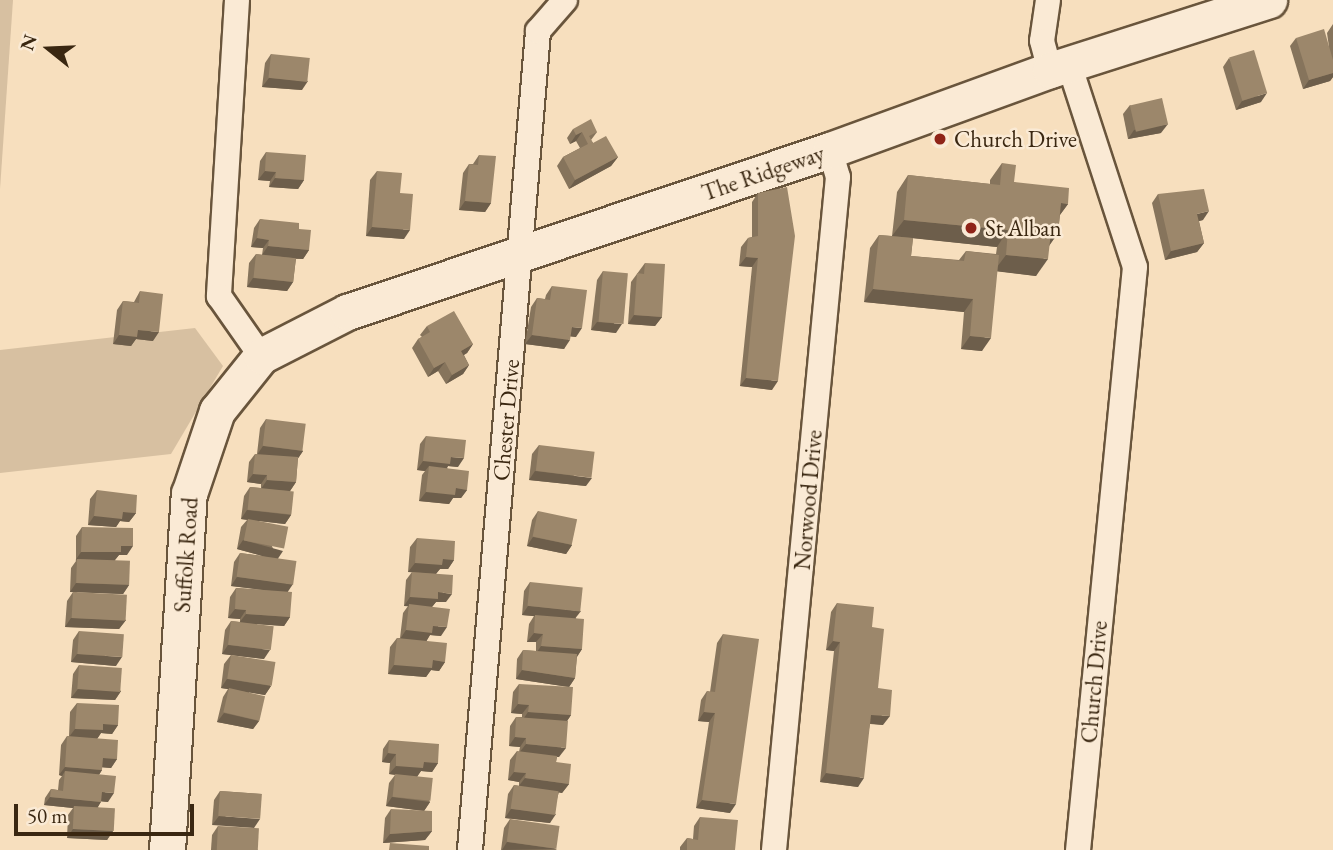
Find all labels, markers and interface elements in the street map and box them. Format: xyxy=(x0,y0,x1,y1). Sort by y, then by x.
north arrow xyxy=(14,14,84,84)
text: N xyxy=(14,31,43,54)
place label: Church Drive xyxy=(954,125,1077,153)
marker: Church Drive xyxy=(932,131,948,147)
street label: The Ridgeway xyxy=(698,139,828,207)
place label: St Alban xyxy=(985,214,1062,242)
marker: St Alban xyxy=(963,220,979,236)
street label: Chester Drive xyxy=(487,358,525,482)
street label: Norwood Drive xyxy=(788,429,828,571)
street label: Suffolk Road xyxy=(168,496,204,614)
street label: Church Drive xyxy=(1075,620,1113,744)
scale bar xyxy=(18,790,198,834)
text: 50 m xyxy=(27,802,68,829)

